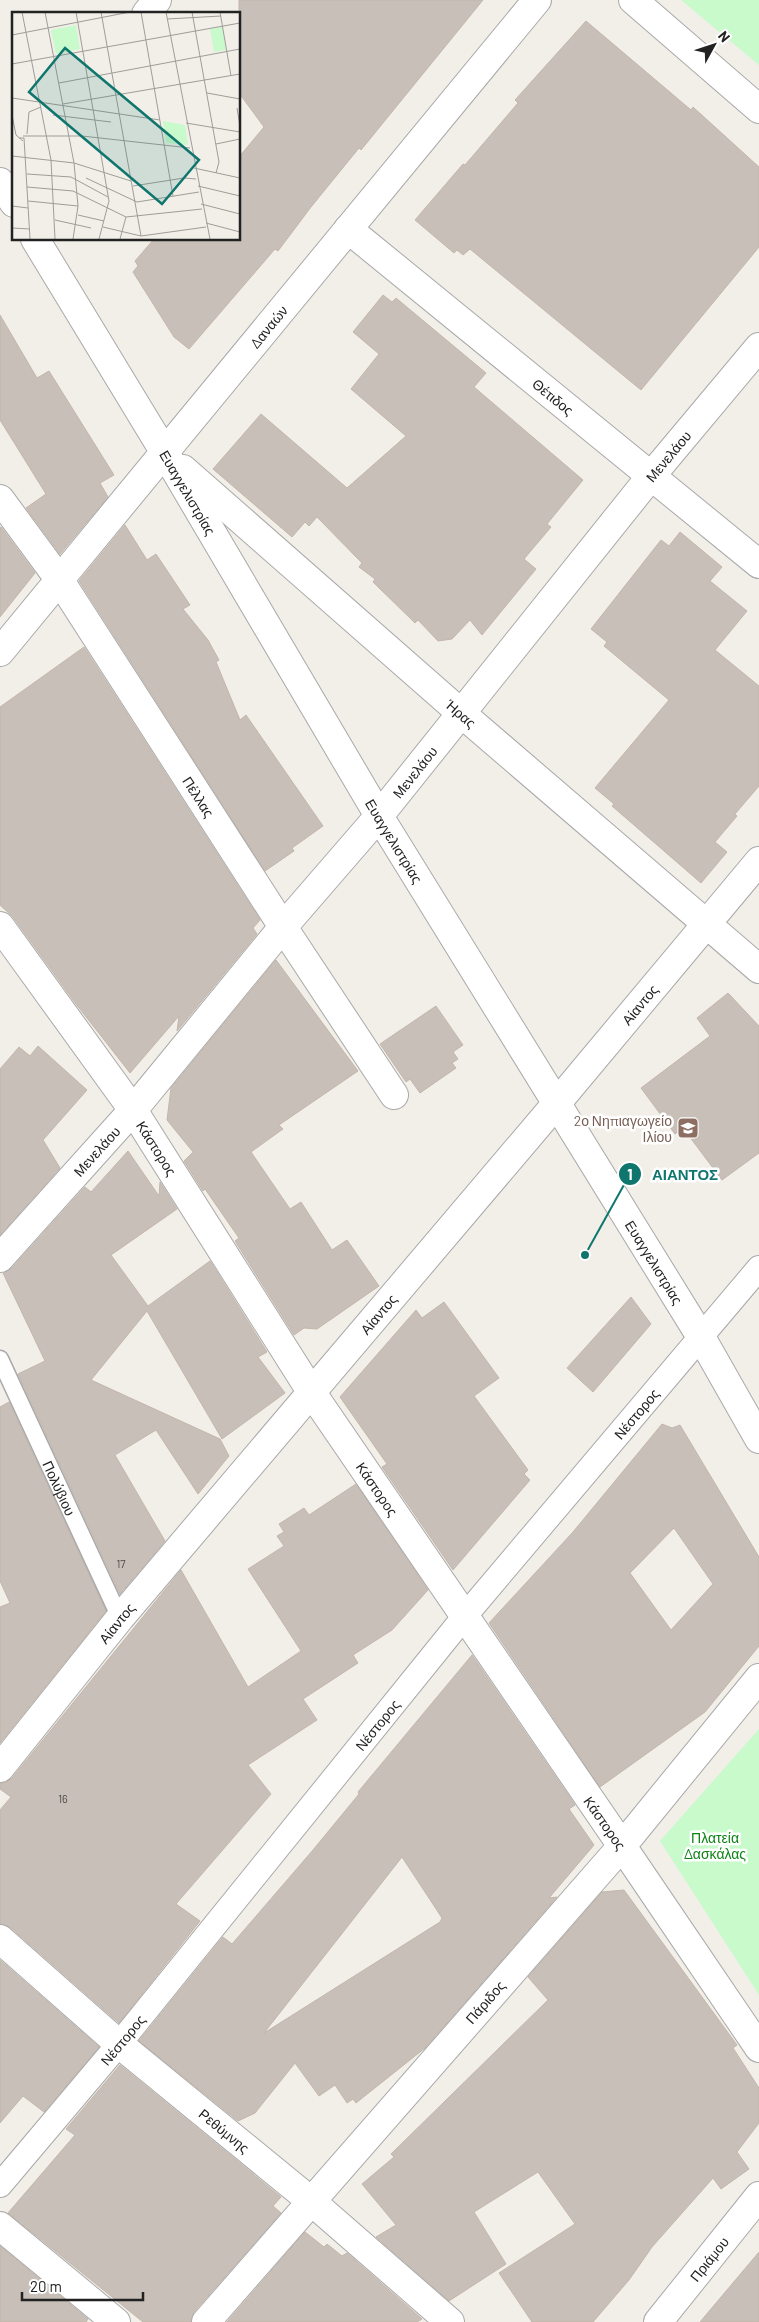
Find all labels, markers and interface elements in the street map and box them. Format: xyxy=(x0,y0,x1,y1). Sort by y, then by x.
inset map xyxy=(12,12,240,240)
north arrow xyxy=(689,20,739,70)
text: N xyxy=(715,27,734,45)
street label: Δαναών xyxy=(246,302,291,351)
street label: Θέτιδος xyxy=(529,375,578,418)
street label: Μενελάου xyxy=(642,427,694,485)
street label: Ευαγγελιστρίας xyxy=(157,447,220,538)
street label: Ήρας xyxy=(442,695,480,731)
street label: Μενελάου xyxy=(389,742,440,801)
street label: Πέλλας xyxy=(180,773,218,820)
street label: Ευαγγελιστρίας xyxy=(362,796,427,886)
street label: Αίαντος xyxy=(618,980,661,1028)
place label: 2ο Νηπιαγωγείο Ιλίου xyxy=(574,1112,672,1145)
school or university icon: 2ο Νηπιαγωγείο Ιλίου xyxy=(676,1116,700,1140)
street label: Κάστορος xyxy=(133,1117,181,1179)
street label: Μενελάου xyxy=(69,1122,123,1179)
callout: ΑΙΑΝΤΟΣ xyxy=(617,1159,729,1189)
text: 1 xyxy=(627,1165,633,1183)
text: ΑΙΑΝΤΟΣ xyxy=(652,1165,718,1183)
street label: Ευαγγελιστρίας xyxy=(622,1217,687,1307)
street label: Αίαντος xyxy=(356,1290,400,1337)
street label: Νέστορος xyxy=(610,1385,662,1442)
street label: Πολύβιου xyxy=(40,1458,80,1518)
street label: Κάστορος xyxy=(353,1459,402,1519)
house number: 17 xyxy=(116,1557,126,1570)
street label: Αίαντος xyxy=(95,1599,138,1647)
street label: Νέστορος xyxy=(351,1696,403,1754)
house number: 16 xyxy=(58,1792,68,1805)
street label: Κάστορος xyxy=(580,1793,630,1853)
park label: Πλατεία Δασκάλας xyxy=(684,1829,746,1862)
street label: Πάριδος xyxy=(462,1977,509,2027)
street label: Νέστορος xyxy=(96,2011,148,2068)
street label: Ρεθύμνης xyxy=(196,2105,253,2156)
street label: Πριάμου xyxy=(686,2233,732,2285)
scale bar xyxy=(22,2270,144,2302)
text: 20 m xyxy=(30,2277,62,2295)

